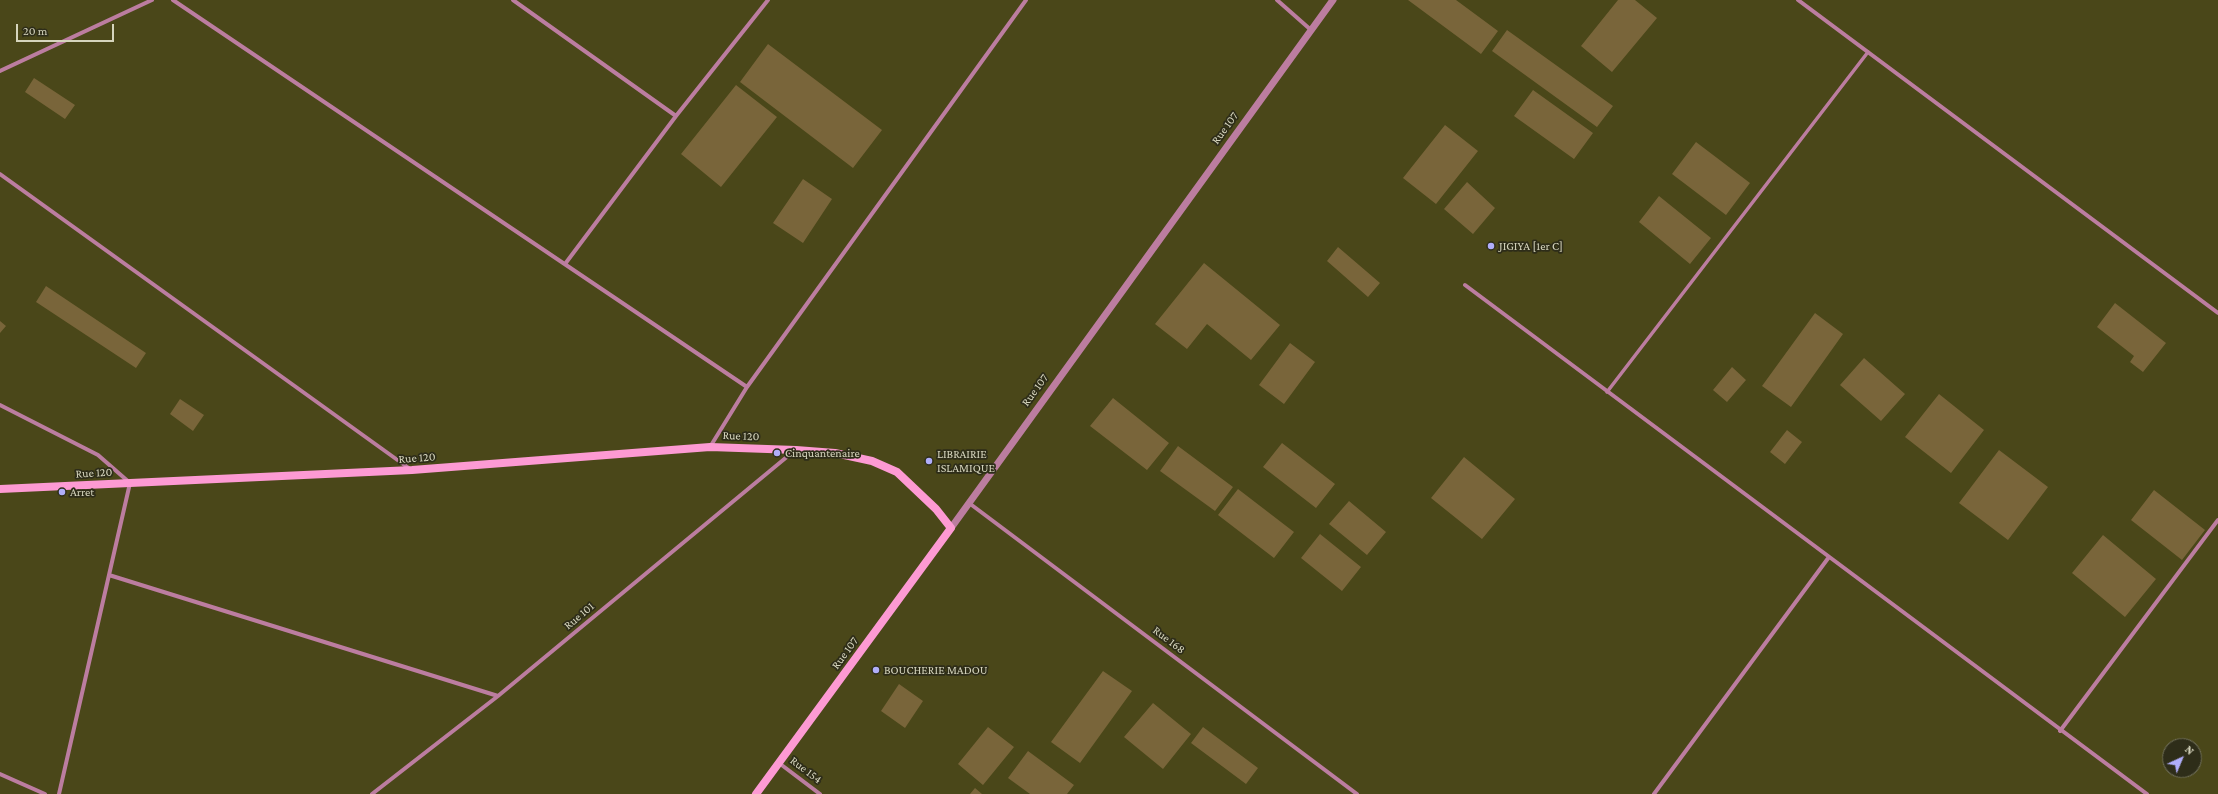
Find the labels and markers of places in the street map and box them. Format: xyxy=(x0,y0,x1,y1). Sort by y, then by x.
place label: JIGIYA [1er C] xyxy=(1499,239,1563,253)
marker: JIGIYA [1er C] xyxy=(1486,241,1496,251)
place label: Cinquantenaire xyxy=(785,446,860,460)
place label: LIBRAIRIE ISLAMIQUE xyxy=(937,447,995,475)
marker: Cinquantenaire xyxy=(772,448,782,458)
marker: LIBRAIRIE ISLAMIQUE xyxy=(924,456,934,466)
place label: Arret xyxy=(70,485,94,499)
marker: Arret xyxy=(57,487,67,497)
place label: BOUCHERIE MADOU xyxy=(884,663,987,677)
marker: BOUCHERIE MADOU xyxy=(871,665,881,675)

